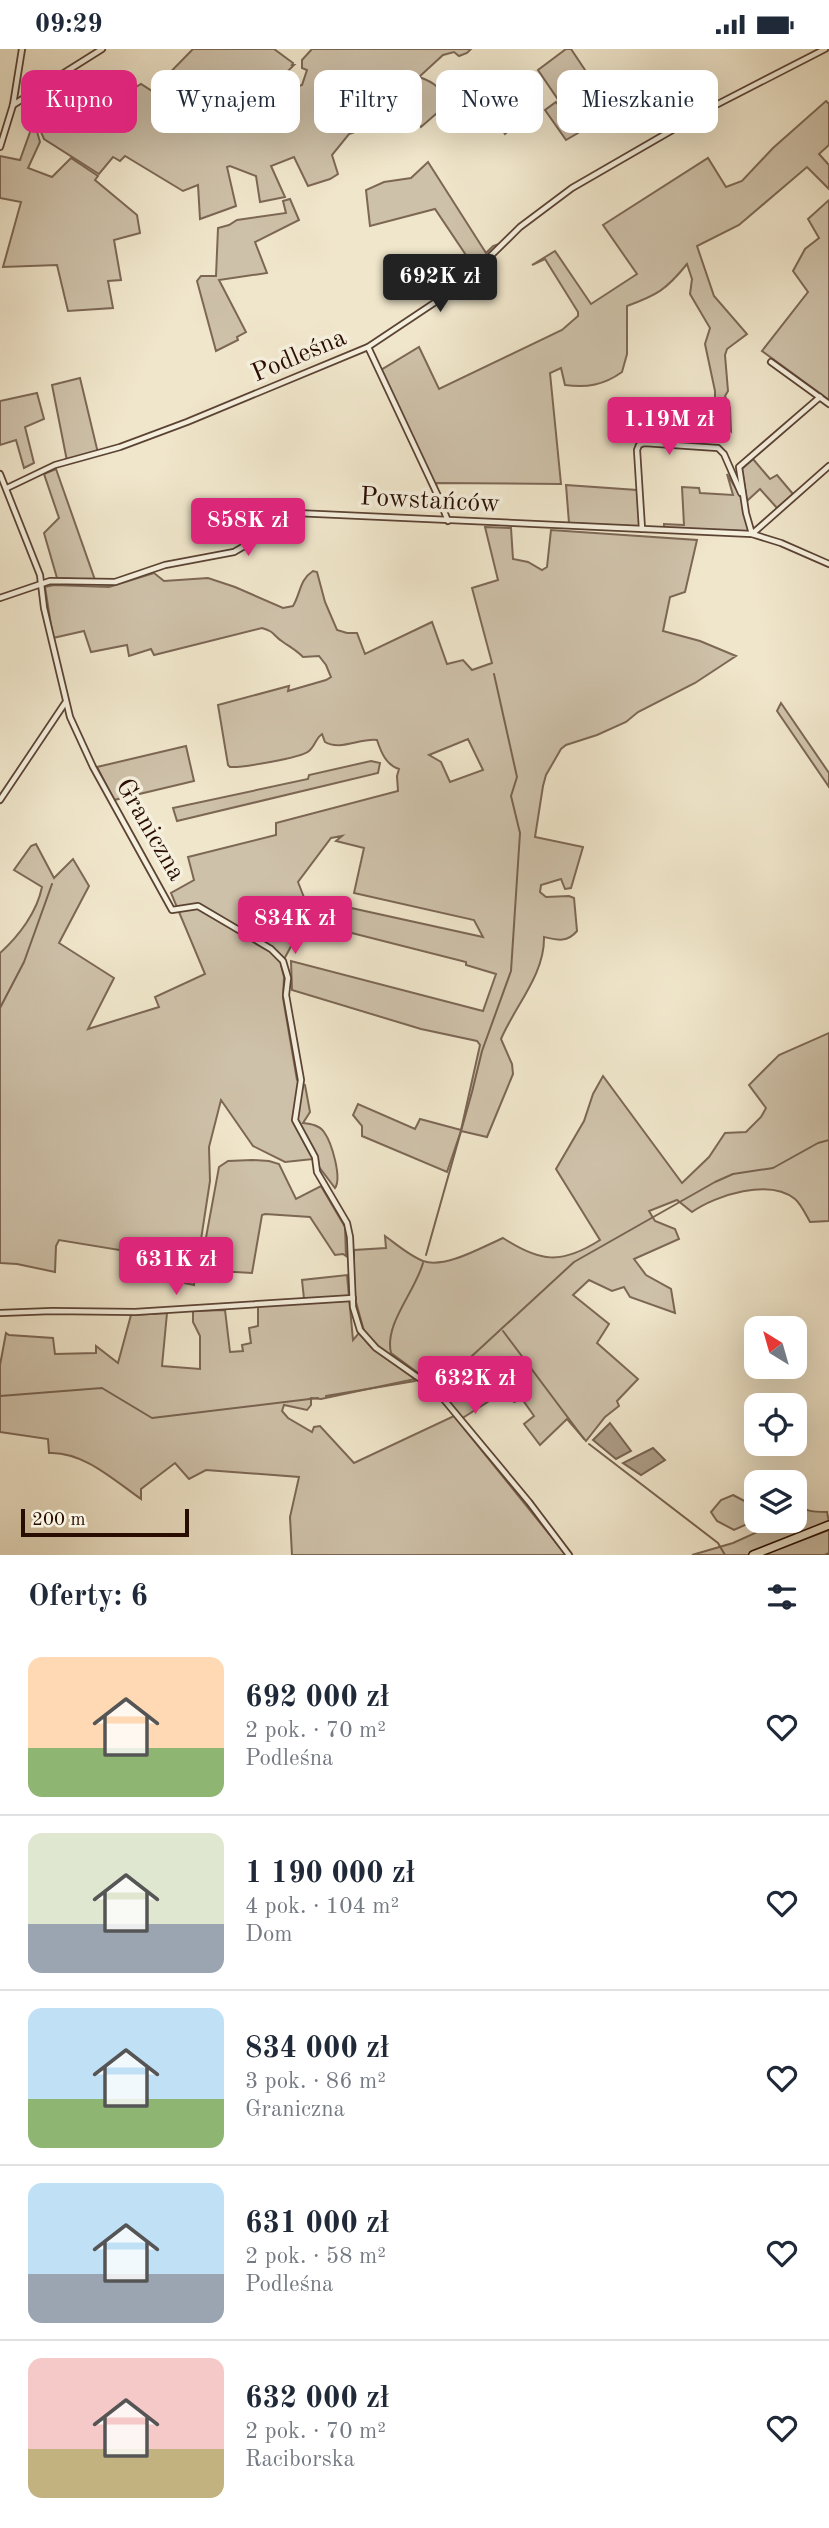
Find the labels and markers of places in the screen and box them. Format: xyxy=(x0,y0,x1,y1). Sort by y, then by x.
pin: 692K zł xyxy=(375,254,505,314)
pin: 1.19M zł xyxy=(597,397,741,457)
pin: 858K zł xyxy=(183,498,313,558)
pin: 834K zł xyxy=(230,897,360,956)
pin: 631K zł xyxy=(111,1237,241,1297)
pin: 632K zł xyxy=(410,1357,540,1416)

